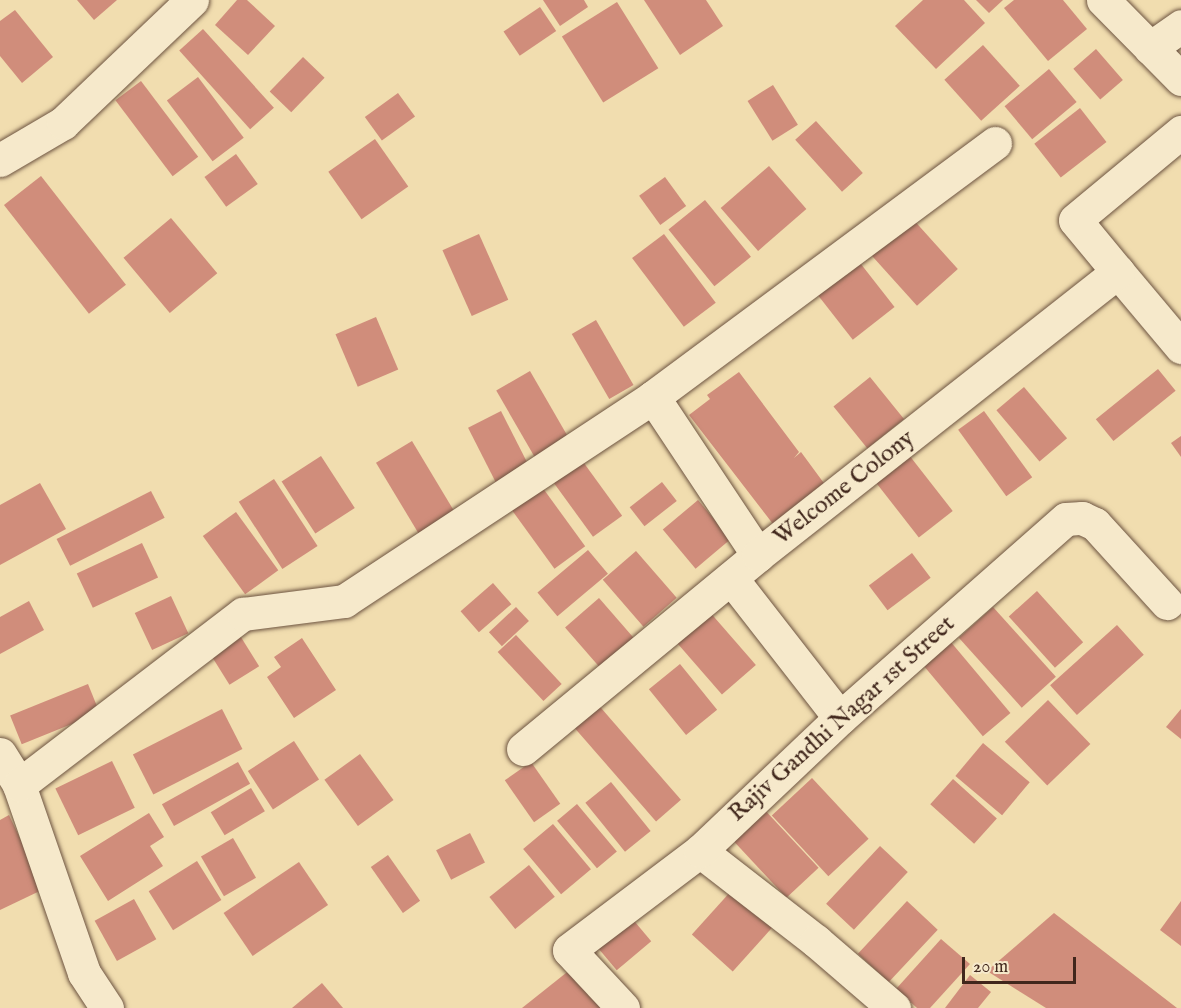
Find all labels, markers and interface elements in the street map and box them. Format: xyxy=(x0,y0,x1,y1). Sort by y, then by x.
street label: Welcome Colony xyxy=(768,424,920,552)
street label: Rajiv Gandhi Nagar 1st Street xyxy=(723,610,961,828)
scale bar xyxy=(965,945,1079,983)
text: 20 m xyxy=(973,956,1008,979)

